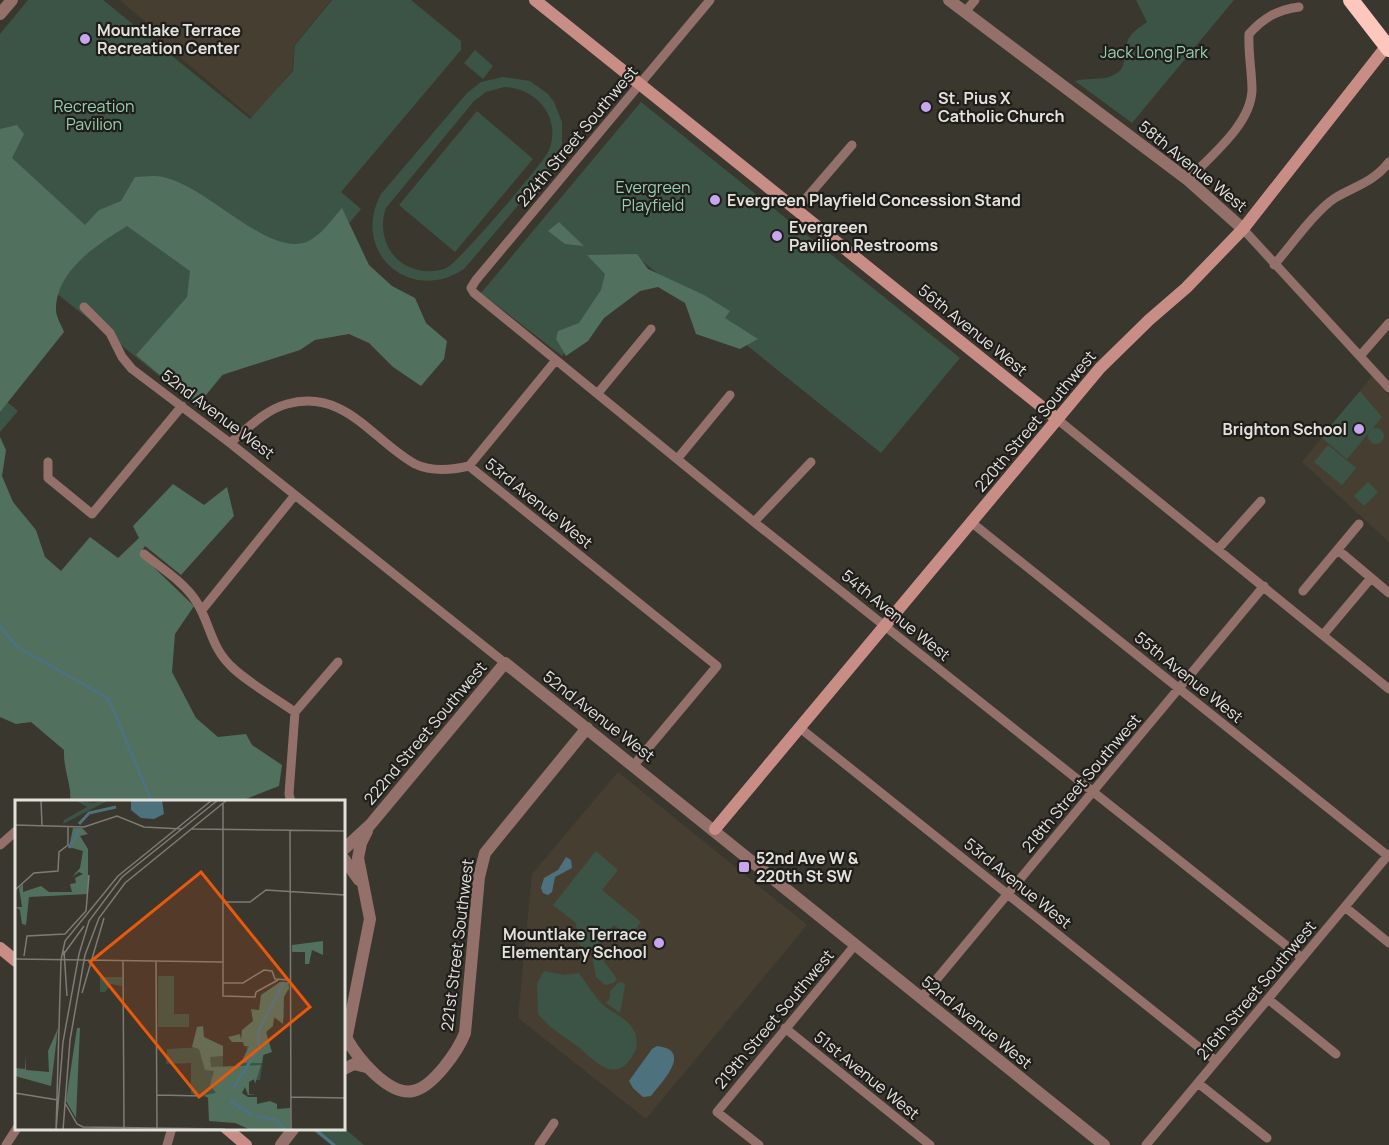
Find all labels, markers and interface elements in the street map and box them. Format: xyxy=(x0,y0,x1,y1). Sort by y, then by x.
place label: Mountlake Terrace Recreation Center xyxy=(97,19,241,59)
marker: Mountlake Terrace Recreation Center xyxy=(78,32,92,46)
park label: Jack Long Park xyxy=(1100,41,1209,63)
street label: 224th Street Southwest xyxy=(512,61,642,211)
place label: St. Pius X Catholic Church xyxy=(938,87,1065,127)
park label: Recreation Pavilion xyxy=(53,95,135,135)
marker: St. Pius X Catholic Church xyxy=(919,100,933,114)
street label: 58th Avenue West xyxy=(1134,115,1252,217)
park label: Evergreen Playfield xyxy=(616,176,690,216)
place label: Evergreen Playfield Concession Stand xyxy=(727,189,1021,211)
marker: Evergreen Playfield Concession Stand xyxy=(708,193,722,207)
place label: Evergreen Pavilion Restrooms xyxy=(789,216,938,256)
marker: Evergreen Pavilion Restrooms xyxy=(770,229,784,243)
street label: 56th Avenue West xyxy=(914,279,1032,381)
street label: 220th Street Southwest xyxy=(969,346,1101,496)
street label: 52nd Avenue West xyxy=(157,364,279,464)
place label: Brighton School xyxy=(1223,418,1347,440)
marker: Brighton School xyxy=(1352,422,1366,436)
street label: 53rd Avenue West xyxy=(481,453,597,553)
street label: 54th Avenue West xyxy=(837,564,955,666)
street label: 55th Avenue West xyxy=(1130,626,1248,728)
street label: 222nd Street Southwest xyxy=(359,657,491,809)
street label: 52nd Avenue West xyxy=(539,665,659,767)
street label: 218th Street Southwest xyxy=(1016,709,1146,857)
inset map xyxy=(15,800,345,1130)
street label: 53rd Avenue West xyxy=(960,833,1076,933)
place label: 52nd Ave W & 220th St SW xyxy=(756,847,859,887)
street label: 221st Street Southwest xyxy=(436,858,478,1032)
marker: 52nd Ave W & 220th St SW xyxy=(737,860,751,874)
street label: 216th Street Southwest xyxy=(1191,916,1321,1064)
place label: Mountlake Terrace Elementary School xyxy=(502,923,647,963)
marker: Mountlake Terrace Elementary School xyxy=(652,936,666,950)
street label: 219th Street Southwest xyxy=(709,945,839,1093)
street label: 52nd Avenue West xyxy=(917,971,1037,1073)
street label: 51st Avenue West xyxy=(810,1026,924,1124)

